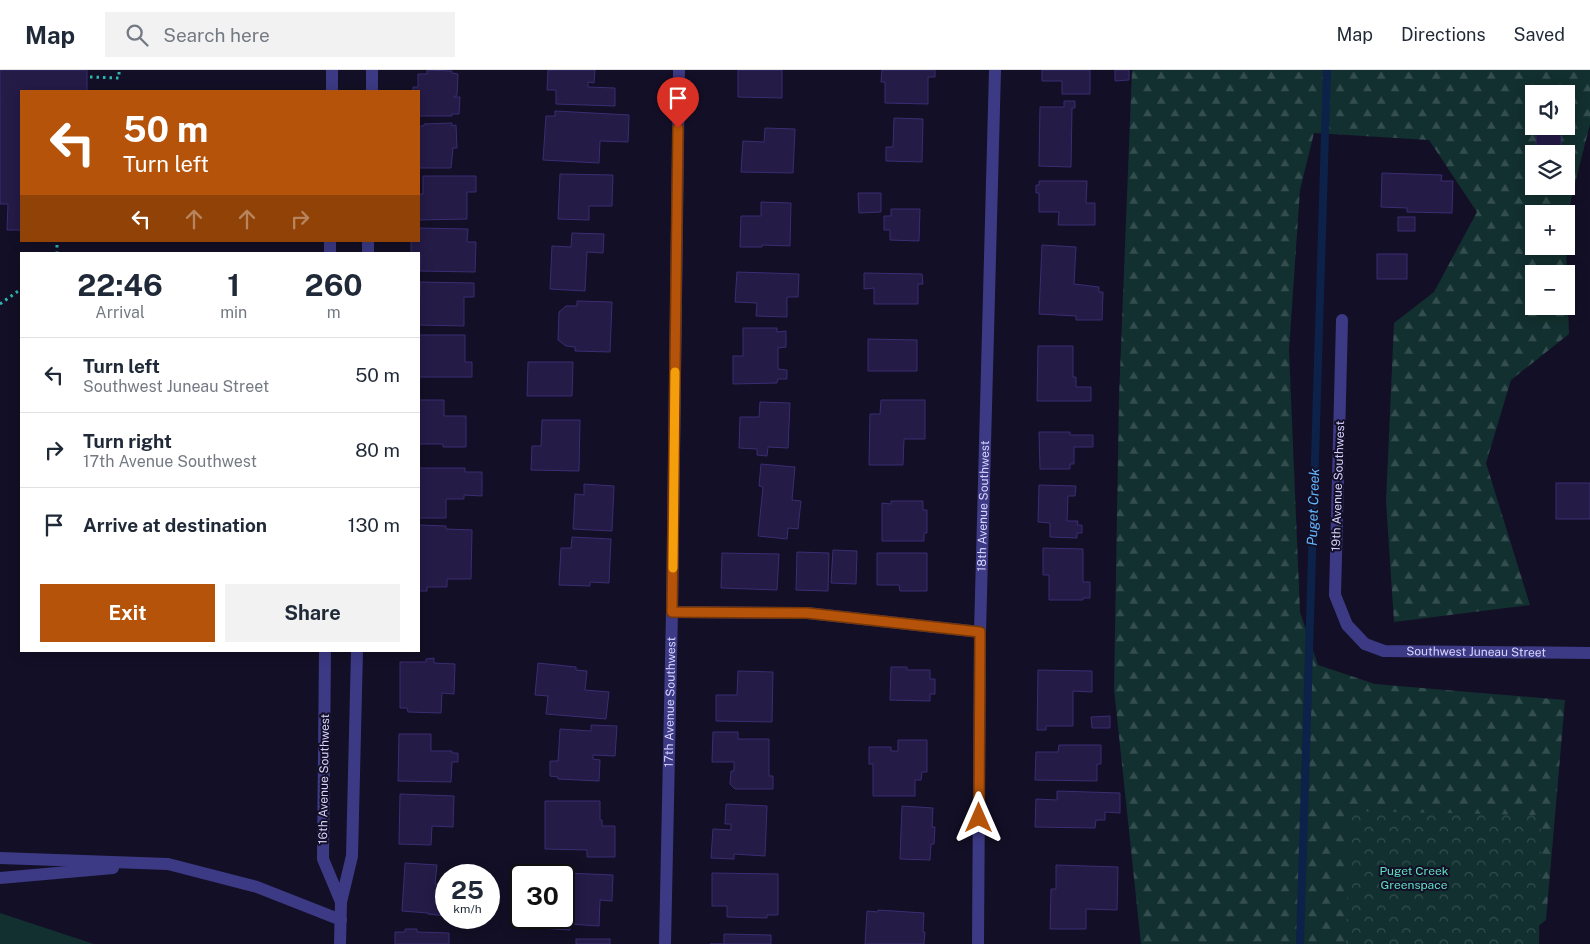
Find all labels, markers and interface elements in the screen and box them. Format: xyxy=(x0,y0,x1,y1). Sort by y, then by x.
search box xyxy=(105,12,455,57)
text: Map xyxy=(25,21,75,49)
icon: search xyxy=(123,21,151,49)
text: Search here xyxy=(163,24,270,46)
text: Map xyxy=(1336,24,1373,45)
text: Directions xyxy=(1401,24,1486,45)
text: Saved xyxy=(1514,24,1565,45)
pin xyxy=(657,77,699,128)
icon: arrive xyxy=(664,84,692,112)
map controls xyxy=(1525,85,1575,315)
button: sound xyxy=(1525,85,1575,135)
text: 50 m xyxy=(123,109,208,150)
icon: left xyxy=(40,110,105,175)
button: layers xyxy=(1525,145,1575,195)
text: Turn left xyxy=(123,151,209,177)
icon: left xyxy=(127,205,155,233)
icon: ahead xyxy=(180,205,208,233)
icon: ahead xyxy=(233,205,261,233)
icon: right xyxy=(286,205,314,233)
button: + xyxy=(1525,205,1575,255)
button: − xyxy=(1525,265,1575,315)
text: 22:46 xyxy=(77,267,163,303)
text: 1 xyxy=(227,267,240,303)
text: 260 xyxy=(305,267,363,303)
text: Arrival xyxy=(95,303,145,322)
text: min xyxy=(220,303,247,322)
text: m xyxy=(327,303,341,322)
text: Turn left xyxy=(83,355,160,377)
icon: left xyxy=(40,361,68,389)
text: 50 m xyxy=(355,364,400,386)
text: Southwest Juneau Street xyxy=(83,377,269,396)
street label: 19th Avenue Southwest xyxy=(1329,420,1347,552)
text: Turn right xyxy=(83,430,172,452)
icon: right xyxy=(40,436,68,464)
text: 80 m xyxy=(355,439,400,461)
street label: 18th Avenue Southwest xyxy=(975,440,992,572)
text: 17th Avenue Southwest xyxy=(83,452,257,471)
water label: Puget Creek xyxy=(1304,467,1322,546)
icon: arrive xyxy=(40,511,68,539)
text: Arrive at destination xyxy=(83,514,267,536)
text: 130 m xyxy=(348,514,400,536)
button: Exit xyxy=(40,584,215,642)
button: Share xyxy=(225,584,400,642)
street label: 17th Avenue Southwest xyxy=(662,636,678,767)
street label: Southwest Juneau Street xyxy=(1406,644,1546,660)
street label: 16th Avenue Southwest xyxy=(316,713,332,844)
position arrow xyxy=(952,791,1004,843)
speed limit sign: 30 xyxy=(510,864,575,929)
park label: Puget Creek Greenspace xyxy=(1379,864,1449,892)
text: 25 xyxy=(451,875,484,905)
text: km/h xyxy=(453,902,482,916)

